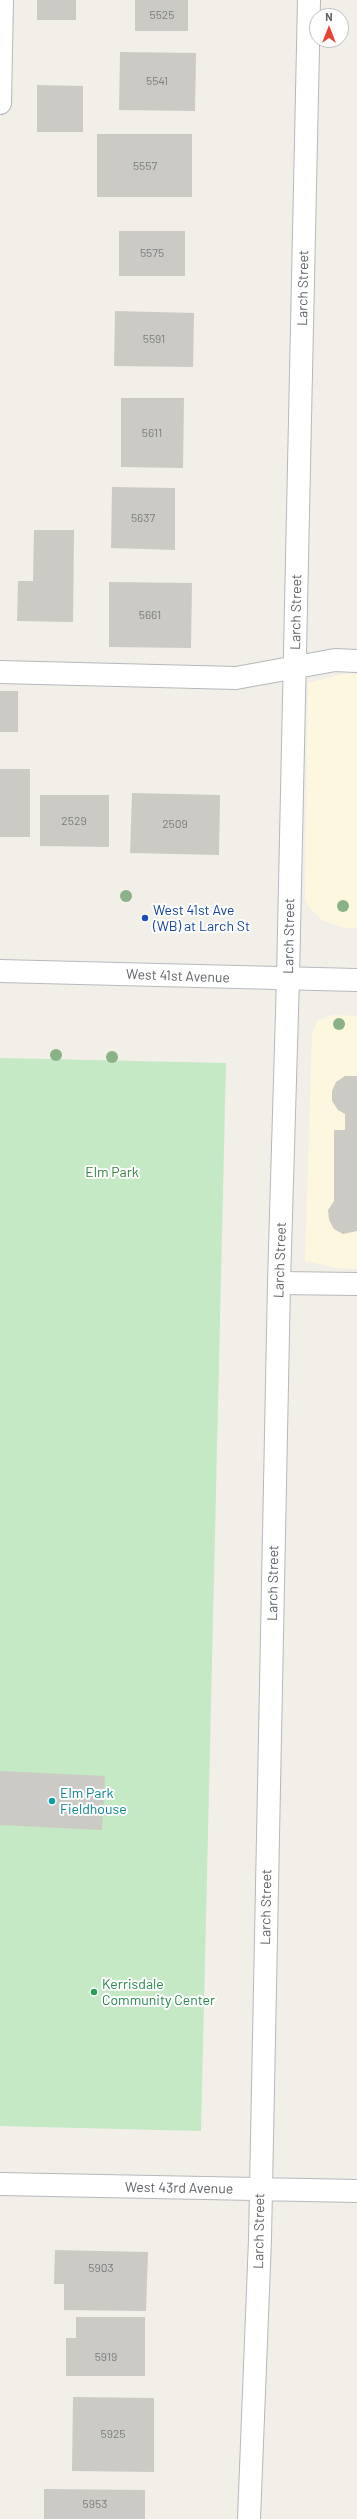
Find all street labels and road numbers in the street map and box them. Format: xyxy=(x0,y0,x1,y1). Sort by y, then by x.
street label: Larch Street xyxy=(294,250,312,326)
street label: Larch Street xyxy=(287,574,305,650)
street label: Larch Street xyxy=(280,898,298,974)
street label: West 41st Avenue xyxy=(126,966,230,986)
street label: Larch Street xyxy=(270,1222,290,1298)
street label: Larch Street xyxy=(264,1545,282,1621)
street label: Larch Street xyxy=(257,1869,275,1945)
street label: West 43rd Avenue xyxy=(125,2179,233,2197)
street label: Larch Street xyxy=(250,2193,268,2269)

